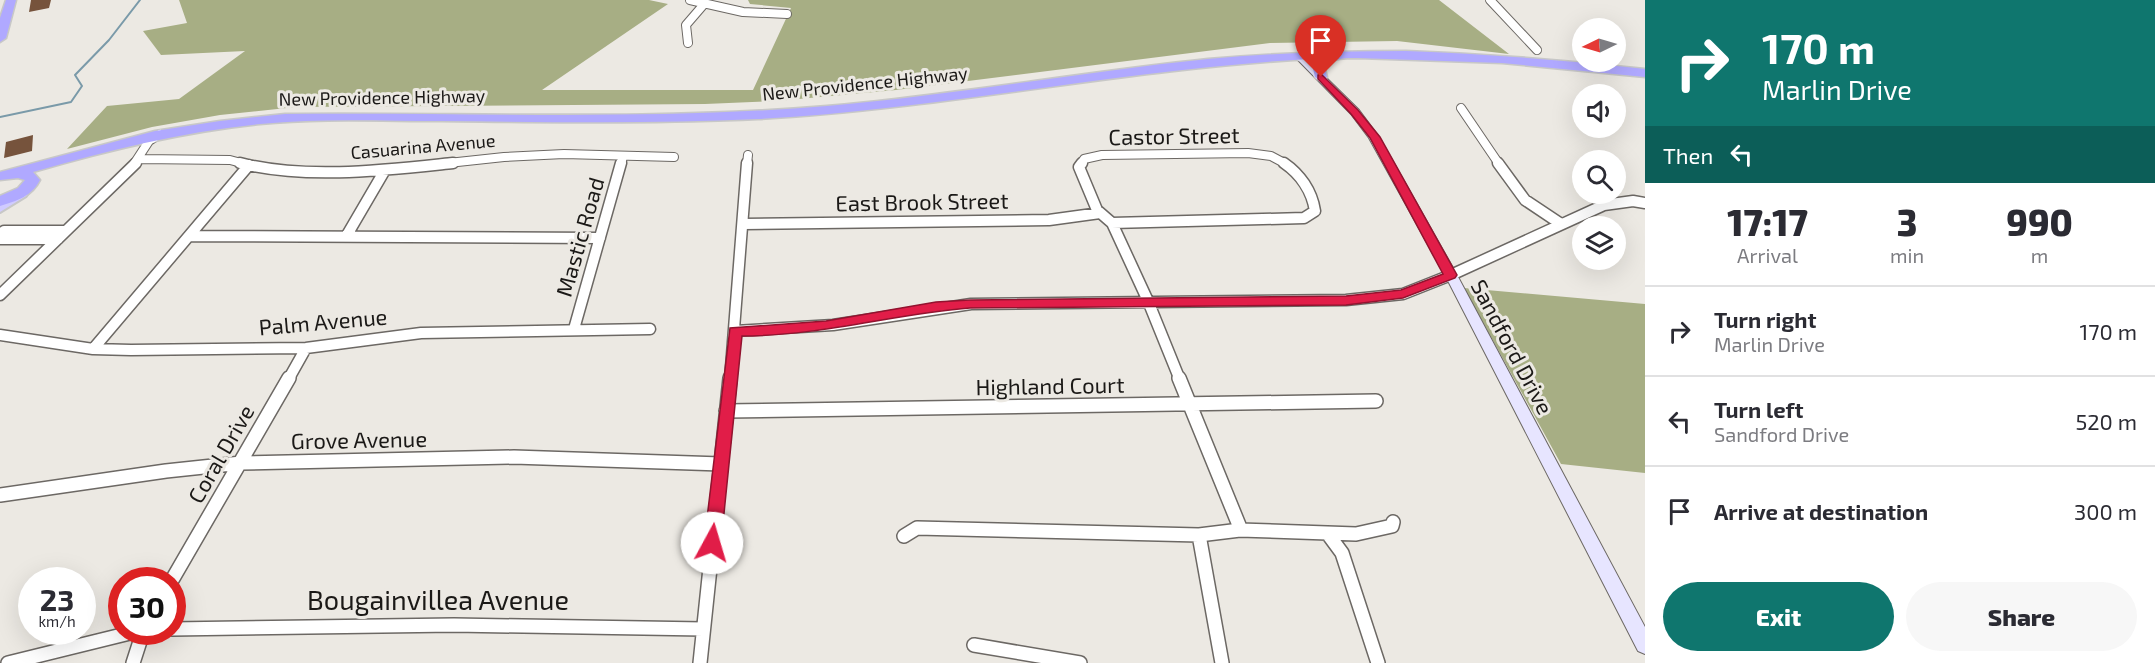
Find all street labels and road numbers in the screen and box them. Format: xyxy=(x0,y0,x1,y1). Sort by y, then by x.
street label: New Providence Highway xyxy=(761,61,969,105)
street label: New Providence Highway xyxy=(279,84,486,110)
street label: Castor Street xyxy=(1108,121,1240,149)
street label: Casuarina Avenue xyxy=(350,129,496,163)
street label: Mastic Road xyxy=(550,174,608,299)
street label: East Brook Street xyxy=(835,186,1009,216)
street label: Sandford Drive xyxy=(1466,275,1559,418)
street label: Palm Avenue xyxy=(258,302,388,340)
street label: Highland Court xyxy=(975,371,1125,399)
street label: Coral Drive xyxy=(182,400,259,507)
street label: Grove Avenue xyxy=(291,425,427,453)
street label: Bougainvillea Avenue xyxy=(307,583,569,616)

